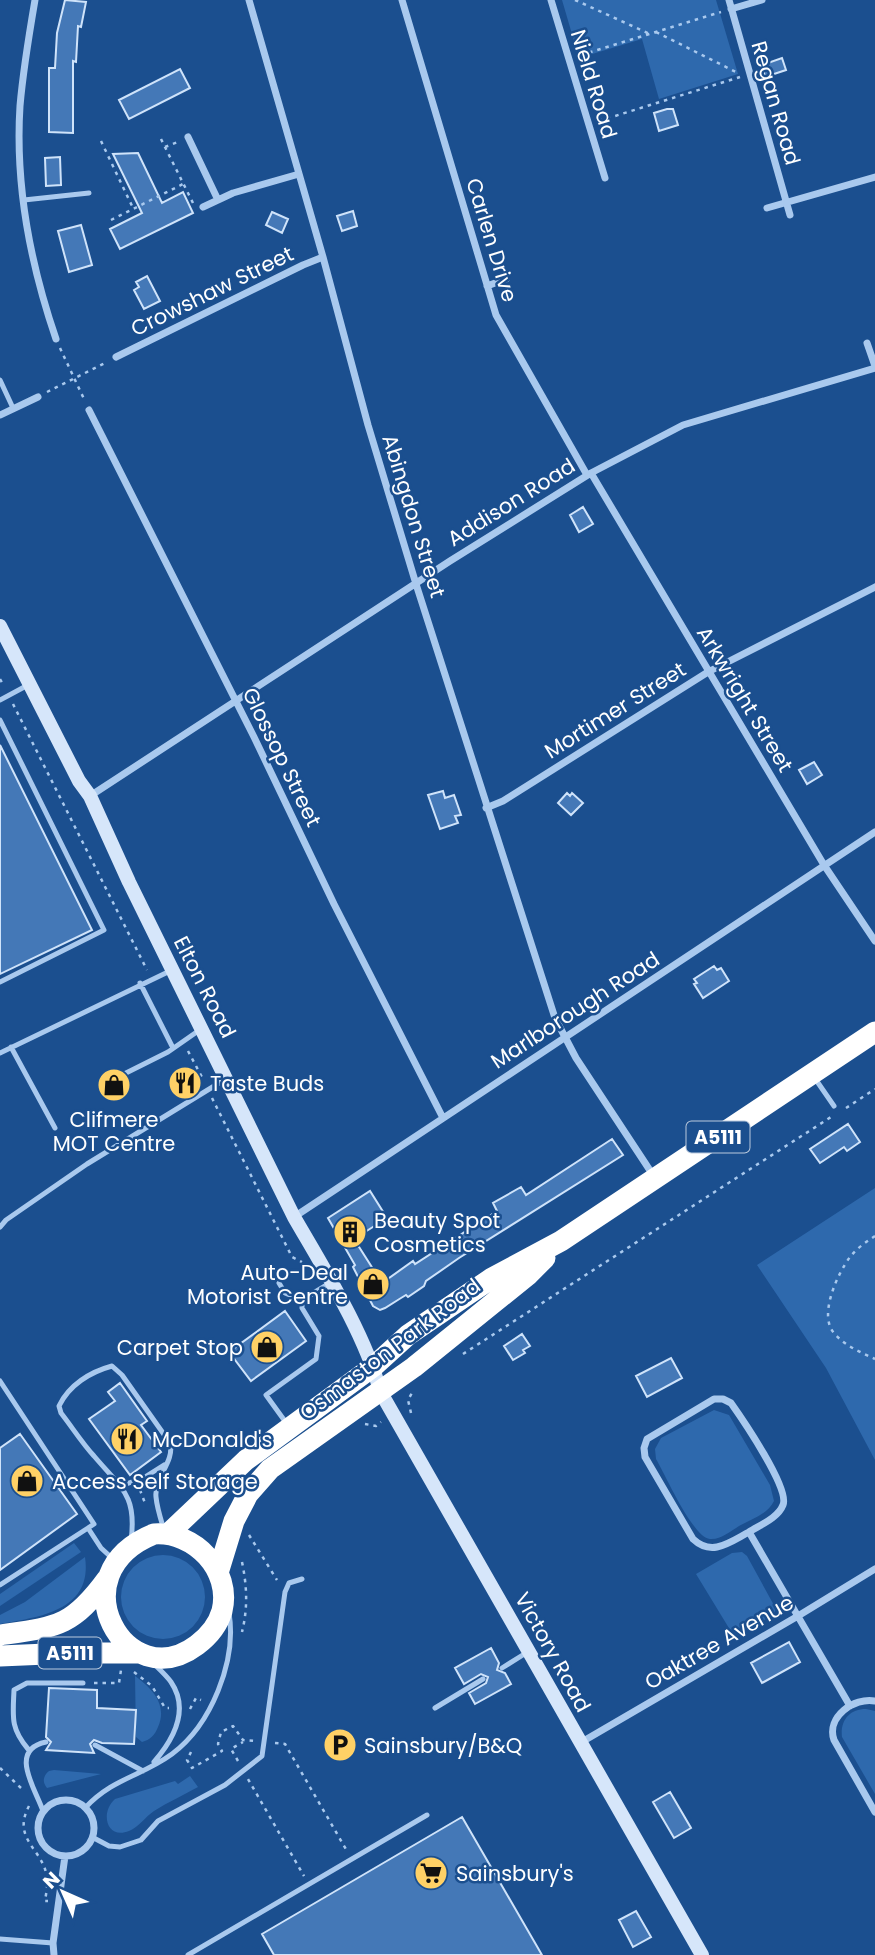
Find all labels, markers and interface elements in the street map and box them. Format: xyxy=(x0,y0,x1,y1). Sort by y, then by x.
street label: Nield Road xyxy=(564,26,624,142)
street label: Regan Road xyxy=(744,38,808,168)
street label: Carlen Drive xyxy=(459,174,525,306)
street label: Crowshaw Street xyxy=(126,239,298,343)
street label: Abingdon Street xyxy=(375,431,453,601)
street label: Addison Road xyxy=(442,451,580,553)
street label: Arkwright Street xyxy=(690,621,800,777)
street label: Mortimer Street xyxy=(539,655,691,765)
street label: Glossop Street xyxy=(236,683,328,831)
street label: Elton Road xyxy=(167,931,243,1043)
street label: Marlborough Road xyxy=(485,945,665,1075)
restaurant icon: Taste Buds xyxy=(166,1064,204,1102)
shop icon: Clifmere MOT Centre xyxy=(95,1066,133,1104)
place label: Taste Buds xyxy=(210,1069,324,1098)
place label: Clifmere MOT Centre xyxy=(53,1105,175,1158)
road number: A5111 xyxy=(686,1121,750,1152)
place label: Beauty Spot Cosmetics xyxy=(374,1206,500,1259)
building icon: Beauty Spot Cosmetics xyxy=(331,1213,369,1251)
place label: Auto-Deal Motorist Centre xyxy=(187,1258,348,1311)
shop icon: Auto-Deal Motorist Centre xyxy=(354,1265,392,1303)
street label: Osmaston Park Road xyxy=(294,1271,486,1427)
shop icon: Carpet Stop xyxy=(248,1328,286,1366)
place label: Carpet Stop xyxy=(117,1333,243,1362)
restaurant icon: McDonald's xyxy=(108,1420,146,1458)
place label: McDonald's xyxy=(152,1425,272,1454)
shop icon: Access Self Storage xyxy=(8,1462,46,1500)
place label: Access Self Storage xyxy=(52,1467,258,1496)
street label: Victory Road xyxy=(508,1587,598,1717)
street label: Oaktree Avenue xyxy=(639,1588,799,1696)
road number: A5111 xyxy=(38,1638,102,1668)
parking icon: Sainsbury/B&Q xyxy=(321,1726,359,1764)
place label: Sainsbury/B&Q xyxy=(364,1731,522,1760)
supermarket icon: Sainsbury's xyxy=(412,1854,450,1892)
north arrow xyxy=(28,1857,98,1927)
place label: Sainsbury's xyxy=(456,1859,574,1888)
text: N xyxy=(37,1866,66,1895)

